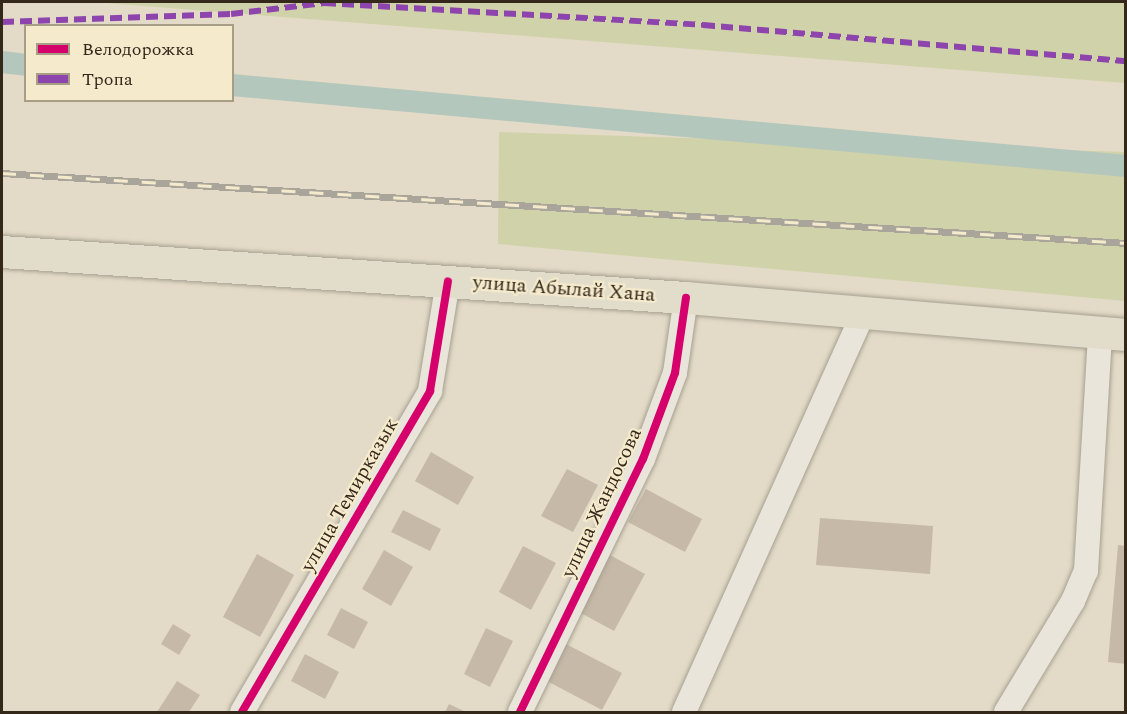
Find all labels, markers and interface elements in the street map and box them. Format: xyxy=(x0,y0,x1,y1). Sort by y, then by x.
legend xyxy=(24,24,234,102)
text: Велодорожка xyxy=(82,36,194,63)
text: Тропа xyxy=(82,66,133,93)
street label: улица Абылай Хана xyxy=(472,271,656,307)
street label: улица Темирказык xyxy=(296,414,404,576)
street label: улица Жандосова xyxy=(557,424,647,582)

